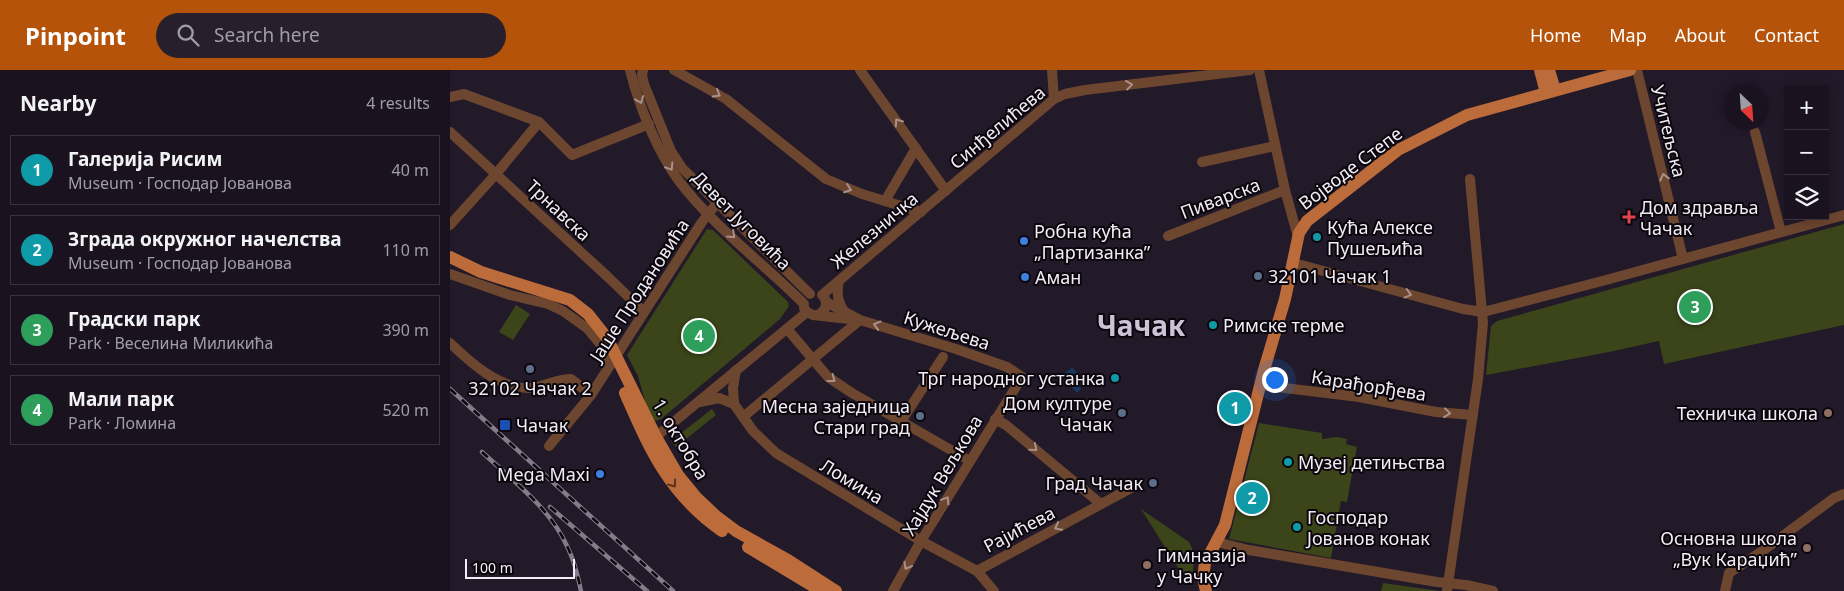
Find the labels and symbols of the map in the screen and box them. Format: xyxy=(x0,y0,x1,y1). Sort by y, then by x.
street label: Синђелићева xyxy=(944,80,1050,174)
one-way arrow xyxy=(1124,80,1133,90)
street label: Учитељска xyxy=(1646,82,1692,180)
north arrow xyxy=(1724,85,1769,130)
one-way arrow xyxy=(711,88,720,98)
one-way arrow xyxy=(633,95,644,104)
one-way arrow xyxy=(895,119,904,128)
street label: Војводе Степе xyxy=(1293,121,1407,215)
one-way arrow xyxy=(664,162,674,171)
street label: Девет Југовића xyxy=(687,165,797,275)
street label: Пиварска xyxy=(1177,172,1263,224)
one-way arrow xyxy=(1659,173,1670,182)
street label: Трнавска xyxy=(522,174,596,246)
one-way arrow xyxy=(843,183,851,193)
street label: Железничка xyxy=(825,186,923,274)
place label: Дом здравља Чачак xyxy=(1640,195,1759,240)
marker: Дом здравља Чачак xyxy=(1622,210,1636,224)
street label: Јаше Продановића xyxy=(583,214,694,368)
place label: Кућа Алексе Пушељића xyxy=(1327,215,1433,260)
place label: Робна кућа „Партизанка” xyxy=(1034,219,1151,264)
one-way arrow xyxy=(726,229,735,238)
marker: Кућа Алексе Пушељића xyxy=(1311,231,1323,243)
marker: Робна кућа „Партизанка” xyxy=(1018,235,1030,247)
place label: 32101 Чачак 1 xyxy=(1268,264,1391,288)
place label: Аман xyxy=(1035,265,1081,289)
marker: 32101 Чачак 1 xyxy=(1252,270,1264,282)
marker: Аман xyxy=(1019,271,1031,283)
one-way arrow xyxy=(1404,288,1412,298)
pin: 3 xyxy=(1679,288,1711,326)
street label: Кужељева xyxy=(901,305,993,355)
district label: Чачак xyxy=(1097,306,1186,344)
place label: Римске терме xyxy=(1223,313,1344,337)
pin: 4 xyxy=(683,317,715,355)
marker: Римске терме xyxy=(1207,319,1219,331)
one-way arrow xyxy=(874,321,882,331)
marker: 32102 Чачак 2 xyxy=(524,363,536,375)
street label: Карађорђева xyxy=(1310,364,1428,406)
place label: Трг народног устанка xyxy=(918,366,1105,390)
your location xyxy=(1262,367,1288,393)
marker: Трг народног устанка xyxy=(1109,372,1121,384)
one-way arrow xyxy=(826,373,836,382)
place label: 32102 Чачак 2 xyxy=(468,376,592,400)
pin: 1 xyxy=(1219,389,1251,427)
place label: Дом културе Чачак xyxy=(1003,391,1112,436)
street label: 1. октобра xyxy=(647,394,715,484)
place label: Месна заједница Стари град xyxy=(762,394,910,439)
place label: Техничка школа xyxy=(1677,401,1818,425)
marker: Дом културе Чачак xyxy=(1116,407,1128,419)
one-way arrow xyxy=(1443,407,1451,418)
marker: Техничка школа xyxy=(1822,407,1834,419)
street label: Хајдук Вељкова xyxy=(897,410,987,540)
marker: Месна заједница Стари град xyxy=(914,410,926,422)
place label: Чачак xyxy=(516,413,569,437)
marker: Чачак xyxy=(498,418,512,432)
one-way arrow xyxy=(1028,443,1037,451)
place label: Музеј детињства xyxy=(1298,450,1445,474)
street label: Ломина xyxy=(816,453,888,509)
marker: Музеј детињства xyxy=(1282,456,1294,468)
place label: Mega Maxi xyxy=(497,462,590,486)
marker: Mega Maxi xyxy=(594,468,606,480)
place label: Град Чачак xyxy=(1046,471,1143,495)
marker: Град Чачак xyxy=(1147,477,1159,489)
one-way arrow xyxy=(667,478,676,488)
pin: 2 xyxy=(1236,479,1268,517)
one-way arrow xyxy=(940,496,950,505)
street label: Рајићева xyxy=(979,500,1059,558)
place label: Господар Јованов конак xyxy=(1305,505,1430,550)
one-way arrow xyxy=(1054,521,1063,531)
marker: Господар Јованов конак xyxy=(1291,521,1303,533)
place label: Основна школа „Вук Караџић” xyxy=(1660,526,1798,571)
marker: Основна школа „Вук Караџић” xyxy=(1801,542,1813,554)
place label: Гимназија у Чачку xyxy=(1157,543,1246,588)
scale bar xyxy=(465,556,575,579)
marker: Гимназија у Чачку xyxy=(1141,559,1153,571)
one-way arrow xyxy=(903,561,913,570)

